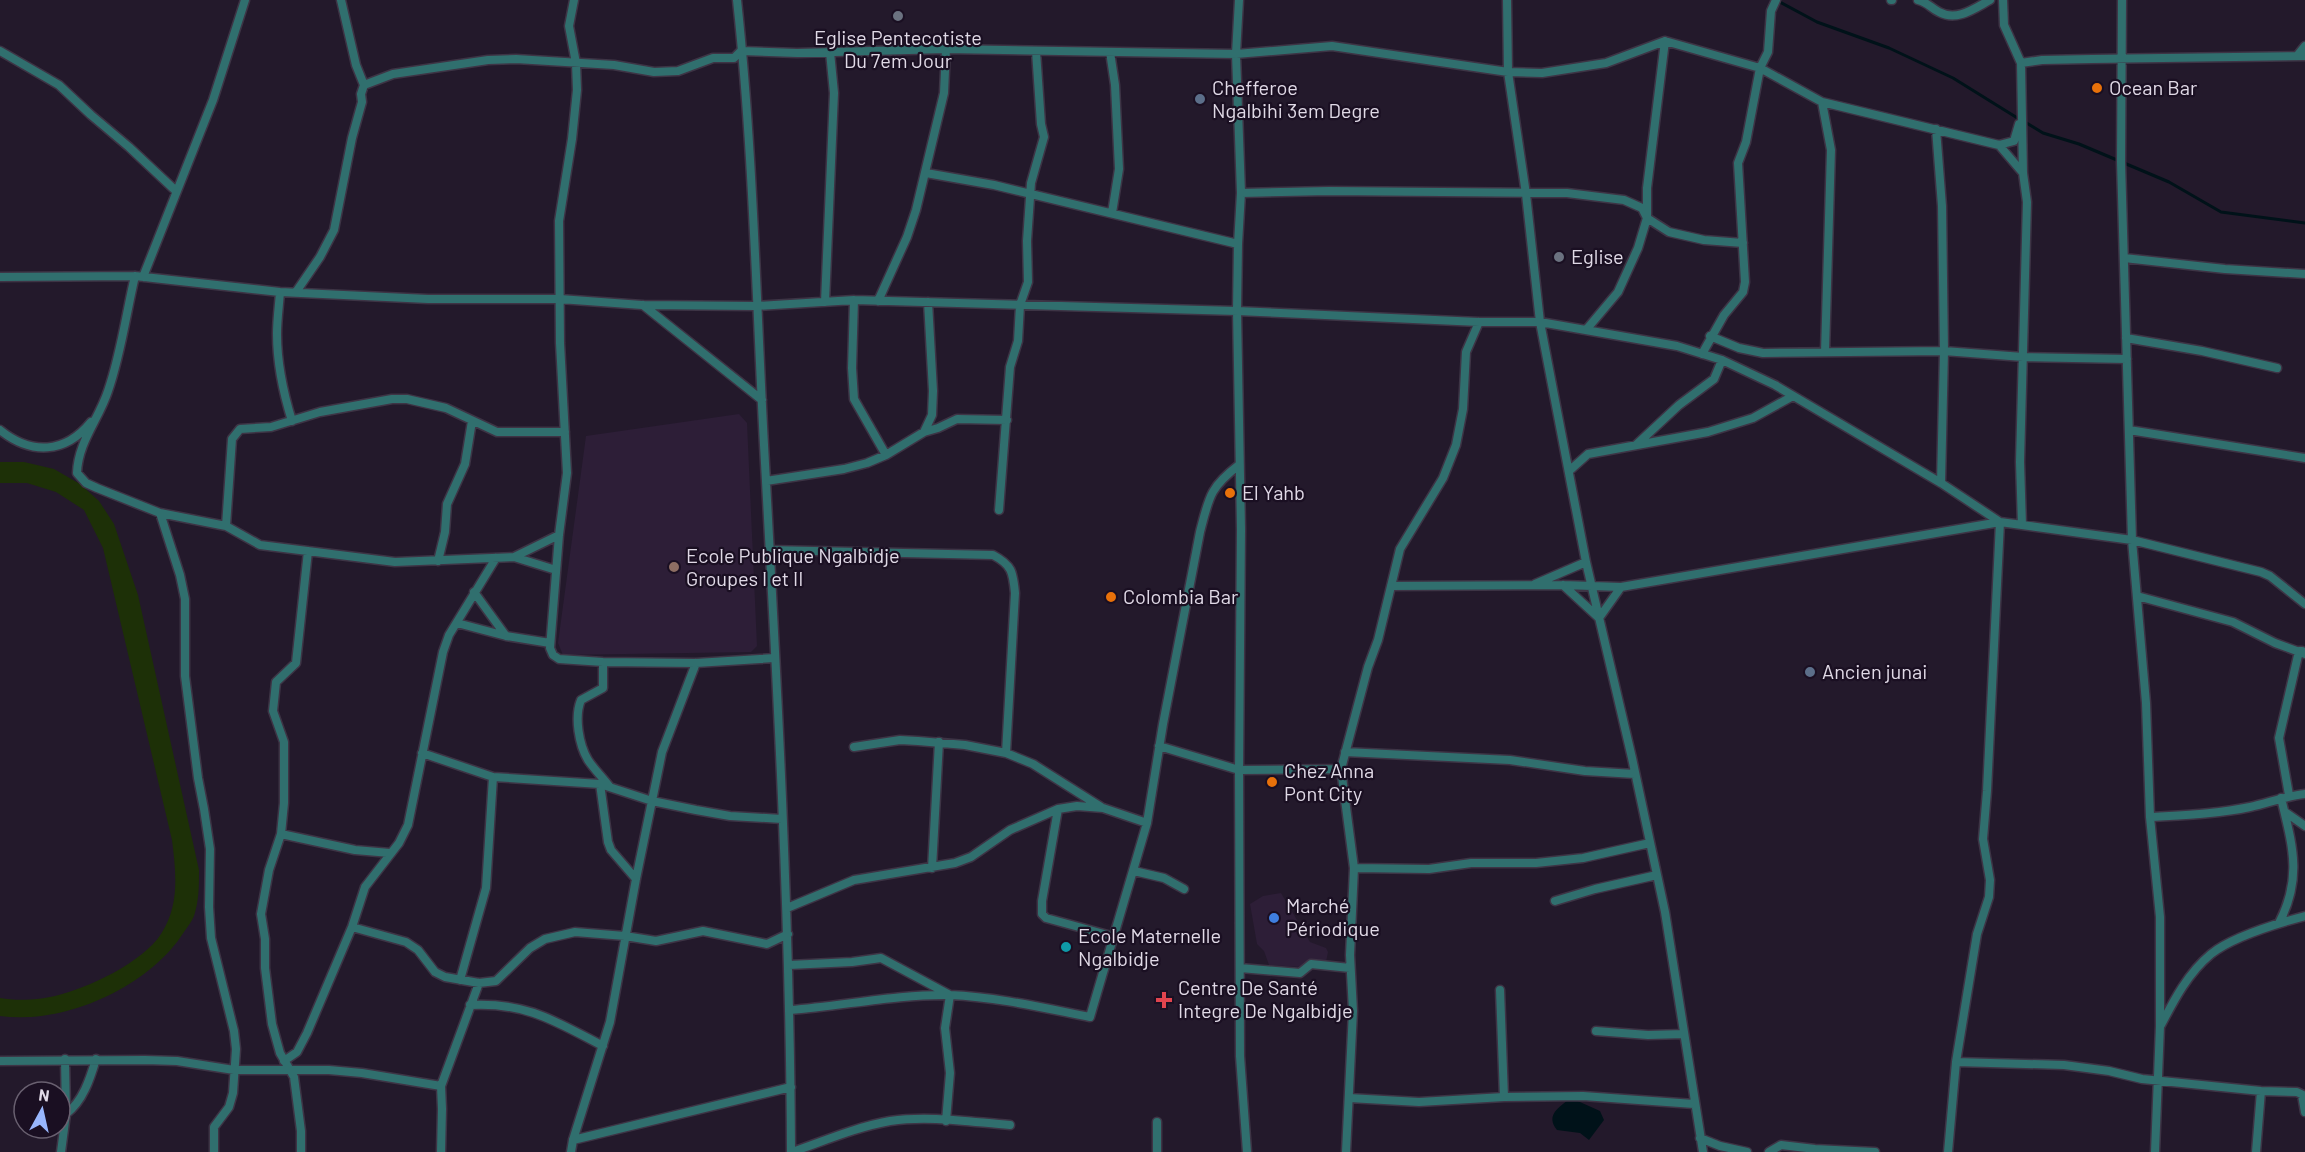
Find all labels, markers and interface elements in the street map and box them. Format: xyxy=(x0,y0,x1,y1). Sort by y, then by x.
marker: Eglise Pentecotiste Du 7em Jour xyxy=(891,9,905,23)
place label: Eglise Pentecotiste Du 7em Jour xyxy=(814,25,982,72)
place label: Chefferoe Ngalbihi 3em Degre xyxy=(1212,75,1380,122)
place label: Ocean Bar xyxy=(2109,75,2197,99)
marker: Ocean Bar xyxy=(2090,81,2104,95)
marker: Chefferoe Ngalbihi 3em Degre xyxy=(1193,92,1207,106)
place label: Eglise xyxy=(1571,244,1624,268)
marker: Eglise xyxy=(1552,250,1566,264)
place label: El Yahb xyxy=(1242,480,1305,504)
marker: El Yahb xyxy=(1223,486,1237,500)
place label: Ecole Publique Ngalbidje Groupes I et II xyxy=(686,543,900,590)
marker: Ecole Publique Ngalbidje Groupes I et II xyxy=(667,560,681,574)
place label: Colombia Bar xyxy=(1123,584,1238,608)
marker: Colombia Bar xyxy=(1104,590,1118,604)
place label: Ancien junai xyxy=(1822,659,1927,683)
marker: Ancien junai xyxy=(1803,665,1817,679)
place label: Chez Anna Pont City xyxy=(1284,758,1374,805)
marker: Chez Anna Pont City xyxy=(1265,775,1279,789)
place label: Marché Périodique xyxy=(1286,893,1380,940)
marker: Marché Périodique xyxy=(1267,911,1281,925)
place label: Ecole Maternelle Ngalbidje xyxy=(1078,923,1221,970)
marker: Ecole Maternelle Ngalbidje xyxy=(1059,940,1073,954)
place label: Centre De Santé Integre De Ngalbidje xyxy=(1178,975,1353,1022)
marker: Centre De Santé Integre De Ngalbidje xyxy=(1155,991,1173,1009)
north arrow xyxy=(12,1080,72,1140)
text: N xyxy=(38,1085,51,1105)

